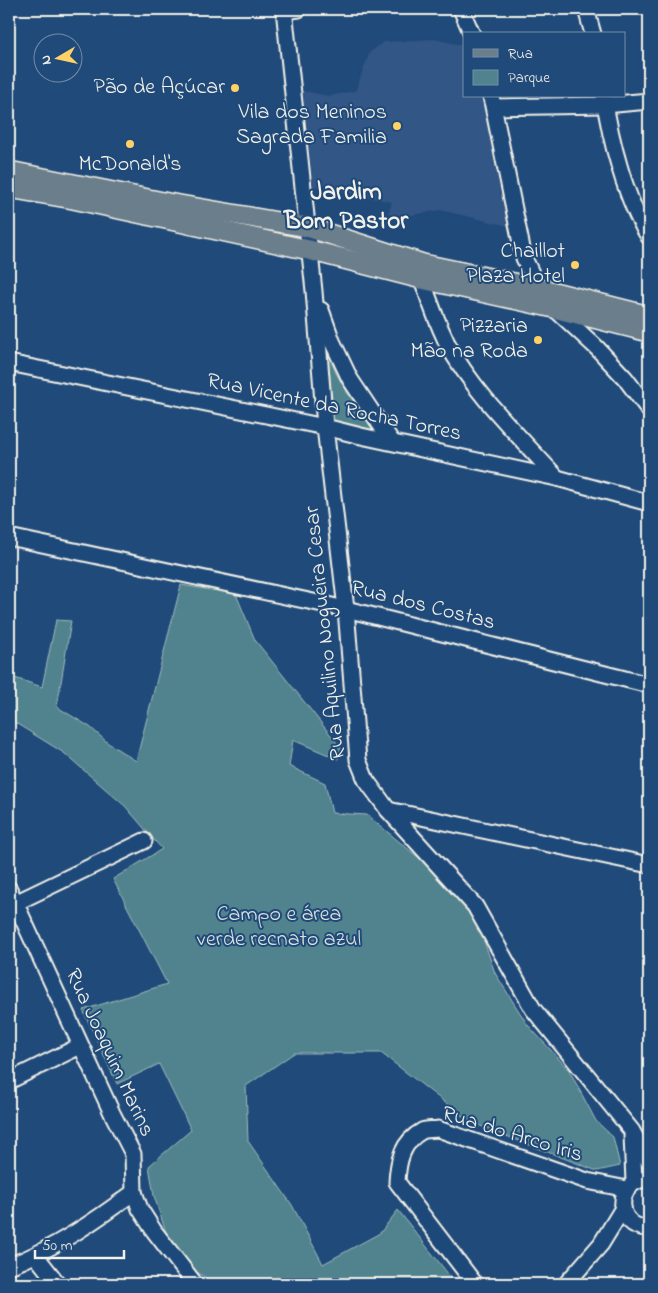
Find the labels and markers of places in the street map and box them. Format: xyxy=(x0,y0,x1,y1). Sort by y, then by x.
place label: Pão de Açúcar xyxy=(93,72,225,104)
marker: Pão de Açúcar xyxy=(229,82,241,94)
place label: Vila dos Meninos Sagrada Familia xyxy=(236,97,387,155)
marker: Vila dos Meninos Sagrada Familia xyxy=(391,120,403,132)
marker: McDonald's xyxy=(124,138,136,150)
place label: McDonald's xyxy=(79,149,181,181)
place label: Chaillot Plaza Hotel xyxy=(466,236,566,293)
marker: Chaillot Plaza Hotel xyxy=(569,259,581,271)
place label: Pizzaria Mão na Roda xyxy=(410,311,528,368)
marker: Pizzaria Mão na Roda xyxy=(532,334,544,346)

